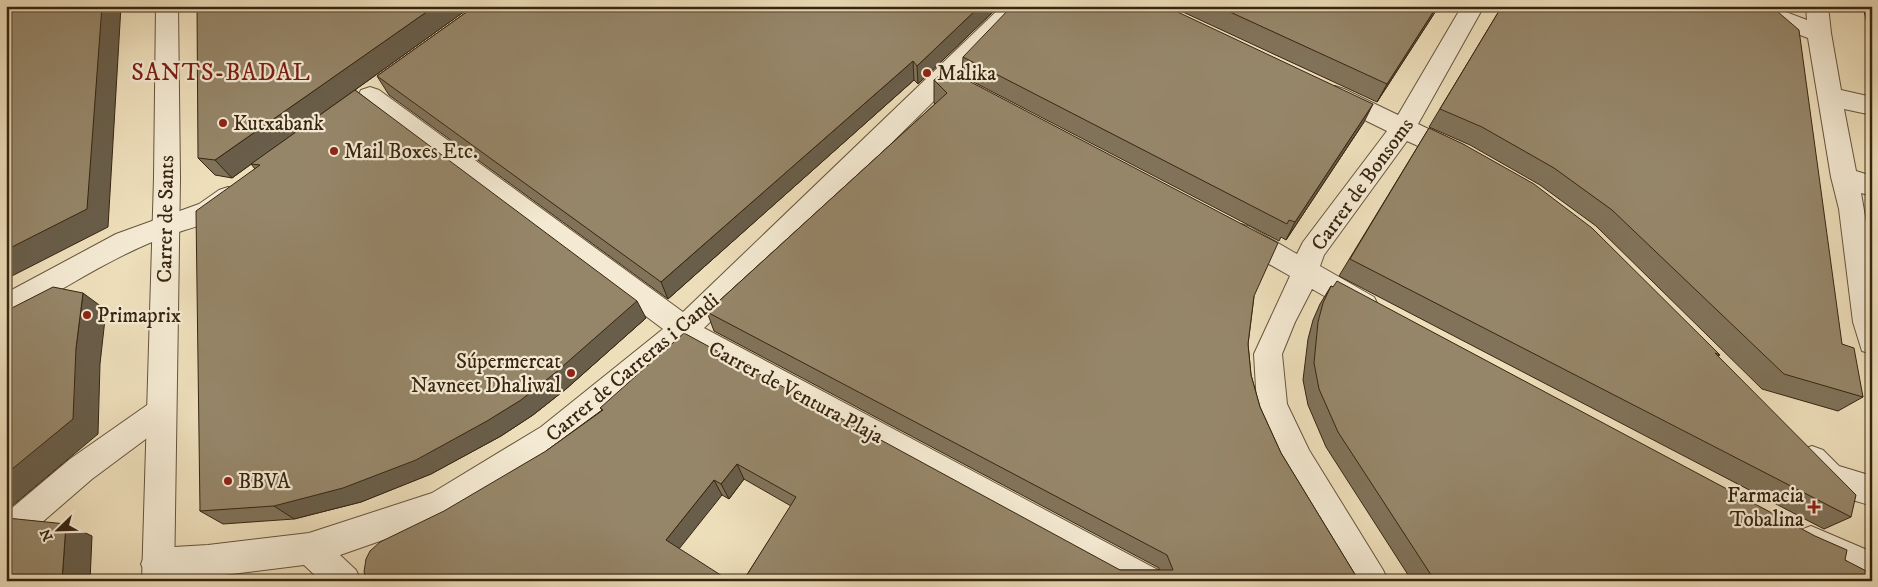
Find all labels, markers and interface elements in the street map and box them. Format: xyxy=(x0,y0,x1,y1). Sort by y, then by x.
district label: SANTS-BADAL xyxy=(131,58,311,88)
place label: Malika xyxy=(937,61,996,87)
marker: Malika xyxy=(921,67,933,79)
place label: Kutxabank xyxy=(233,111,324,137)
street label: Carrer de Bonsoms xyxy=(1306,113,1420,256)
marker: Kutxabank xyxy=(217,117,229,129)
place label: Mail Boxes Etc. xyxy=(344,139,478,165)
marker: Mail Boxes Etc. xyxy=(328,145,340,157)
street label: Carrer de Sants xyxy=(152,155,180,283)
street label: Carrer de Carreras i Candi xyxy=(541,288,725,448)
place label: Primaprix xyxy=(97,303,181,329)
marker: Primaprix xyxy=(81,309,93,321)
street label: Carrer de Ventura Plaja xyxy=(704,336,887,450)
place label: Súpermercat Navneet Dhaliwal xyxy=(411,349,562,399)
marker: Súpermercat Navneet Dhaliwal xyxy=(565,367,577,379)
place label: BBVA xyxy=(238,469,291,495)
marker: BBVA xyxy=(222,475,234,487)
place label: Farmacia Tobalina xyxy=(1727,483,1804,533)
marker: Farmacia Tobalina xyxy=(1808,501,1820,513)
north arrow xyxy=(32,504,82,554)
text: N xyxy=(36,525,57,543)

